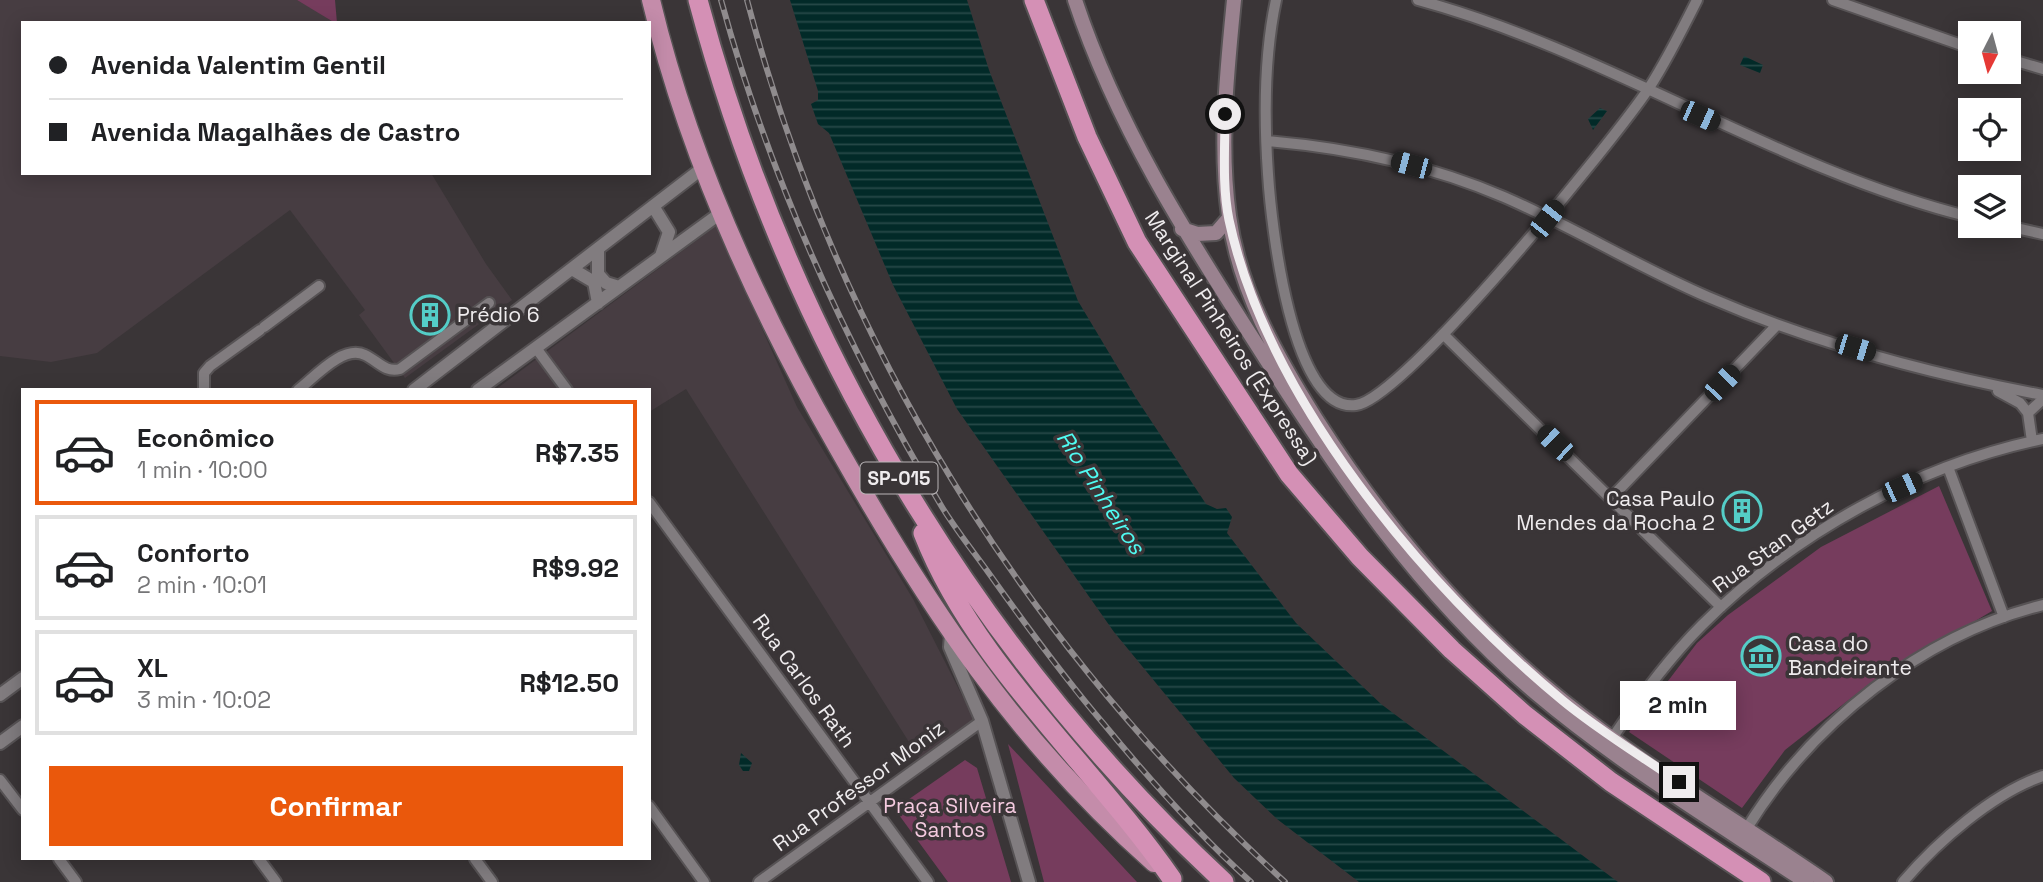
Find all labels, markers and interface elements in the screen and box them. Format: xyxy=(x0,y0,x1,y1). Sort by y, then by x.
north arrow xyxy=(1958,21,2021,84)
map controls xyxy=(1958,21,2021,238)
text: Avenida Valentim Gentil xyxy=(91,48,386,82)
route start xyxy=(1209,98,1241,130)
car xyxy=(1677,98,1724,134)
button: locate xyxy=(1958,98,2021,161)
text: Avenida Magalhães de Castro xyxy=(91,115,460,149)
car xyxy=(1388,149,1435,181)
button: layers xyxy=(1958,175,2021,238)
car xyxy=(1526,196,1569,242)
street label: Marginal Pinheiros (Expressa) xyxy=(1139,206,1324,470)
building icon: Prédio 6 xyxy=(409,294,451,336)
place label: Prédio 6 xyxy=(457,301,540,328)
car xyxy=(1832,332,1879,364)
car xyxy=(1700,361,1745,405)
icon: car xyxy=(53,421,116,484)
text: Econômico xyxy=(137,421,275,455)
car xyxy=(1533,421,1578,465)
water label: Rio Pinheiros xyxy=(1050,424,1153,560)
text: R$7.35 xyxy=(535,436,619,470)
text: 1 min · 10:00 xyxy=(137,455,268,485)
road number: SP-015 xyxy=(860,463,937,494)
car xyxy=(1879,469,1926,505)
place label: Casa Paulo Mendes da Rocha 2 xyxy=(1516,485,1715,536)
building icon: Casa Paulo Mendes da Rocha 2 xyxy=(1721,490,1763,532)
street label: Rua Stan Getz xyxy=(1707,493,1838,599)
icon: car xyxy=(53,536,116,599)
text: Conforto xyxy=(137,536,250,570)
text: R$9.92 xyxy=(532,551,619,585)
text: 2 min · 10:01 xyxy=(137,570,267,600)
street label: Rua Carlos Rath xyxy=(747,609,862,753)
place label: Casa do Bandeirante xyxy=(1788,630,1912,681)
museum icon: Casa do Bandeirante xyxy=(1740,635,1782,677)
icon: car xyxy=(53,651,116,714)
text: XL xyxy=(137,651,168,685)
text: R$12.50 xyxy=(519,666,619,700)
callout: 2 min xyxy=(1621,680,1737,730)
text: 3 min · 10:02 xyxy=(137,685,271,715)
text: 2 min xyxy=(1648,690,1708,720)
street label: Rua Professor Moniz xyxy=(767,714,950,857)
button: Confirmar xyxy=(49,766,623,846)
route end xyxy=(1663,766,1695,798)
park label: Praça Silveira Santos xyxy=(883,792,1017,843)

